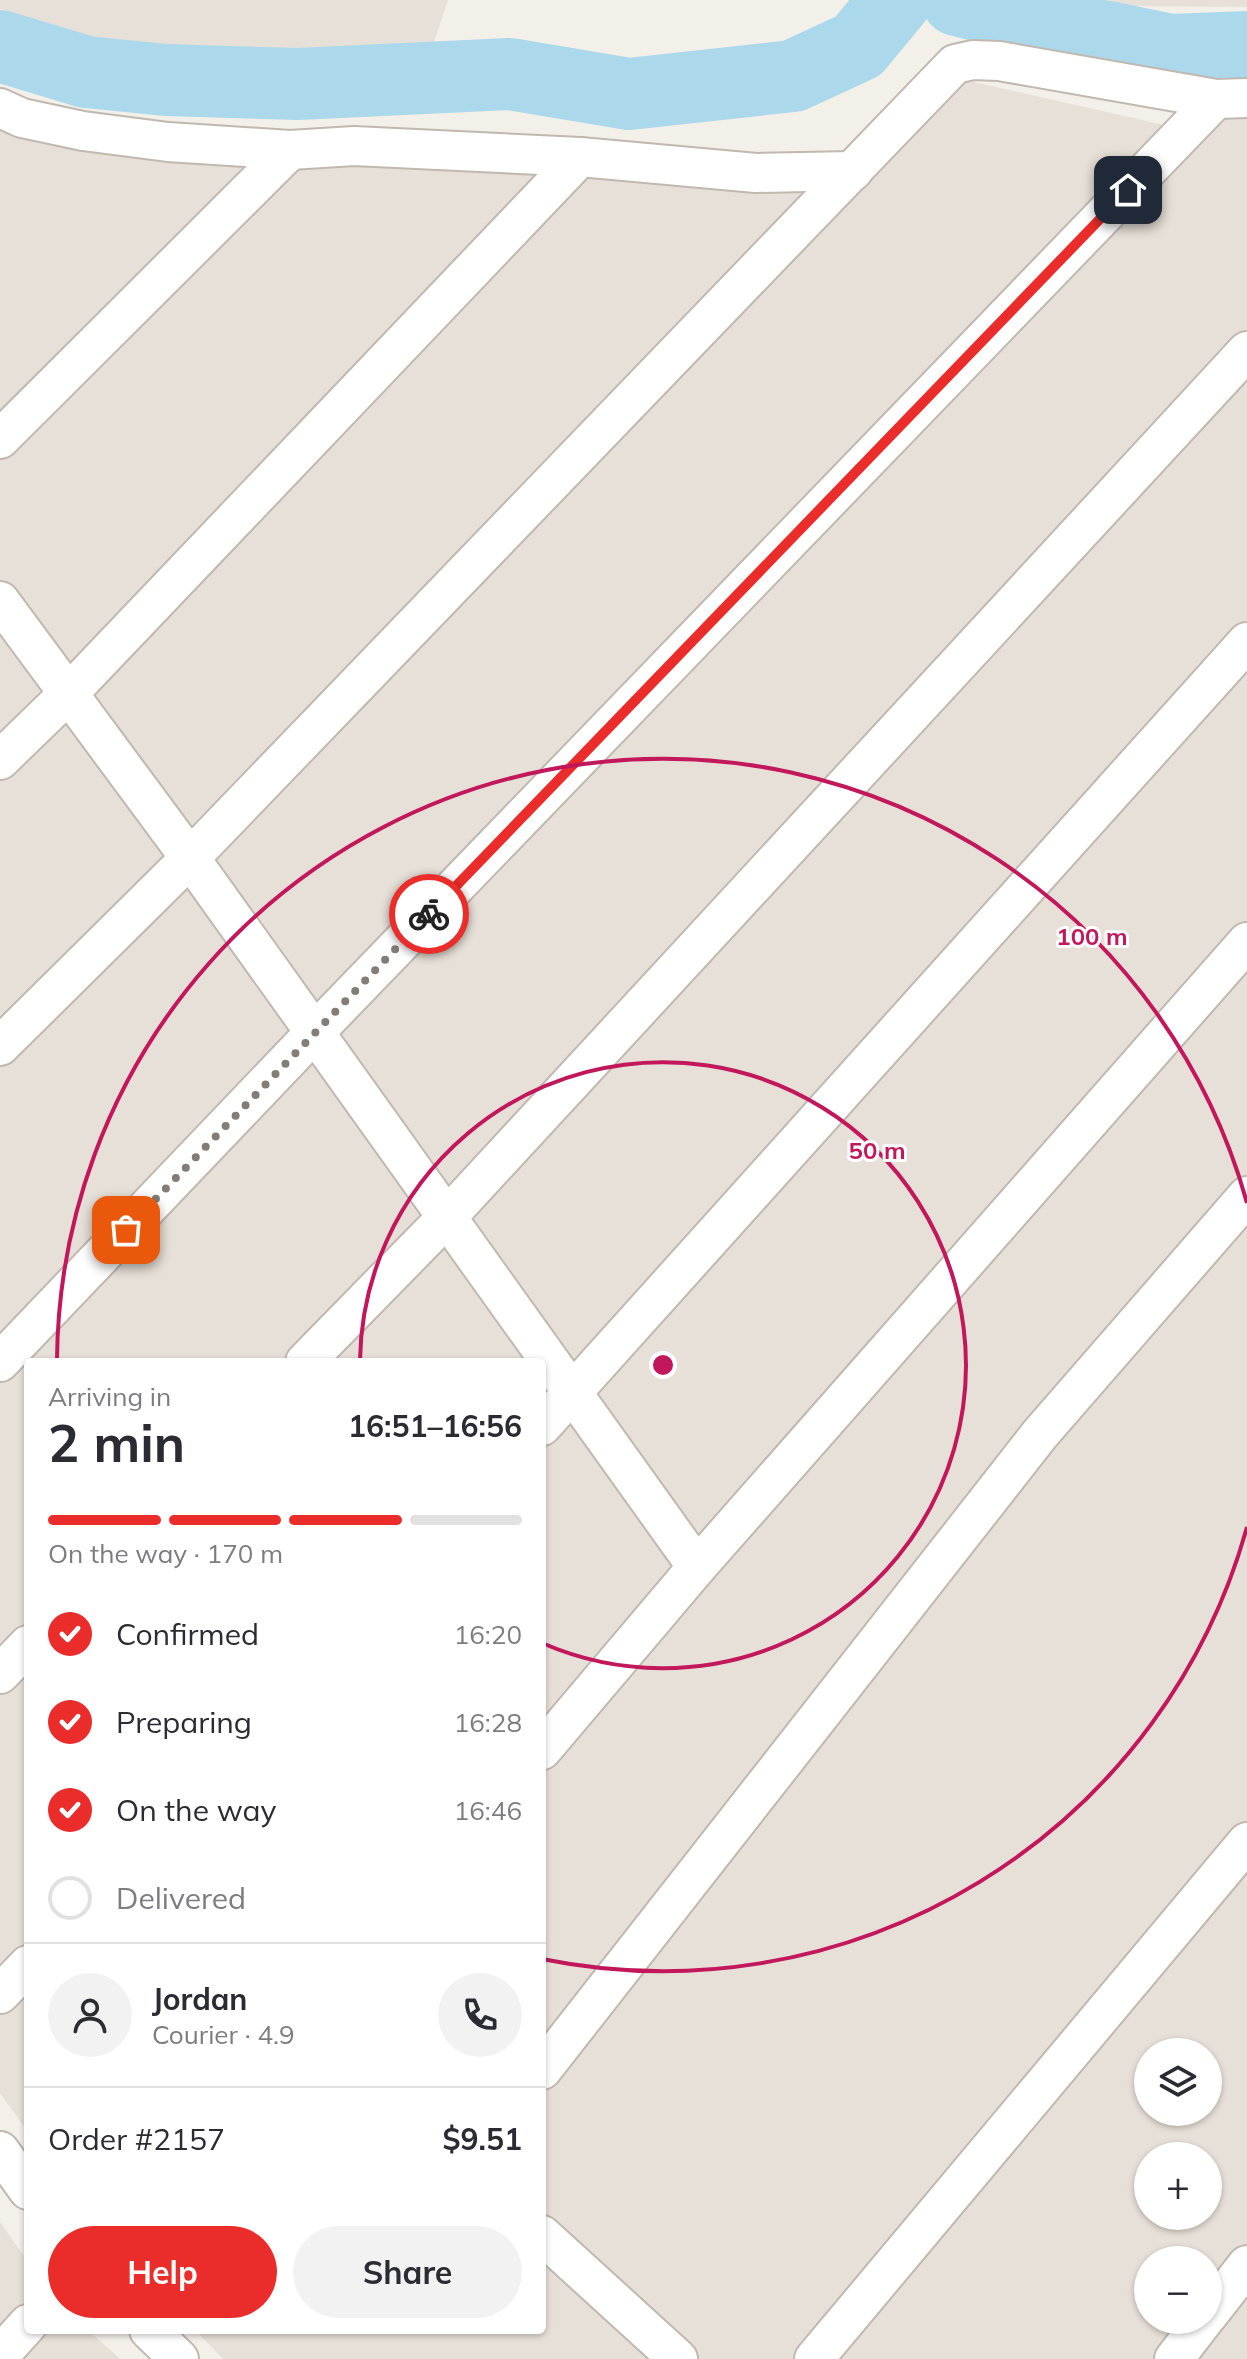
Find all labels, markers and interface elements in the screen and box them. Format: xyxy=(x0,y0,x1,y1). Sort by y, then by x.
pin xyxy=(1094,156,1162,224)
icon: home xyxy=(1106,168,1150,212)
courier xyxy=(389,874,469,954)
icon: bike xyxy=(407,892,451,936)
text: 100 m xyxy=(1056,921,1128,951)
text: 50 m xyxy=(849,1135,905,1165)
pin xyxy=(92,1196,160,1264)
icon: bag xyxy=(104,1208,148,1252)
centre of rings xyxy=(649,1351,677,1379)
text: Arriving in xyxy=(48,1380,171,1413)
text: 16:51–16:56 xyxy=(348,1407,522,1445)
text: 2 min xyxy=(48,1410,185,1475)
text: On the way · 170 m xyxy=(48,1537,283,1570)
icon: check xyxy=(48,1612,92,1656)
text: Confirmed xyxy=(116,1615,259,1653)
text: 16:20 xyxy=(454,1618,522,1651)
icon: check xyxy=(48,1700,92,1744)
text: Preparing xyxy=(116,1703,252,1741)
text: 16:28 xyxy=(454,1706,522,1739)
icon: check xyxy=(48,1788,92,1832)
text: On the way xyxy=(116,1791,276,1829)
text: 16:46 xyxy=(454,1794,522,1827)
text: Delivered xyxy=(116,1879,246,1917)
button: person xyxy=(48,1973,132,2057)
button: phone xyxy=(438,1973,522,2057)
text: Jordan xyxy=(152,1980,247,2018)
text: Courier · 4.9 xyxy=(152,2018,295,2051)
map controls xyxy=(1134,2038,1222,2334)
button: layers xyxy=(1134,2038,1222,2126)
text: Order #2157 xyxy=(48,2120,225,2158)
text: $9.51 xyxy=(443,2120,522,2158)
button: + xyxy=(1134,2142,1222,2230)
button: Help xyxy=(48,2226,277,2318)
button: Share xyxy=(293,2226,522,2318)
button: − xyxy=(1134,2246,1222,2334)

